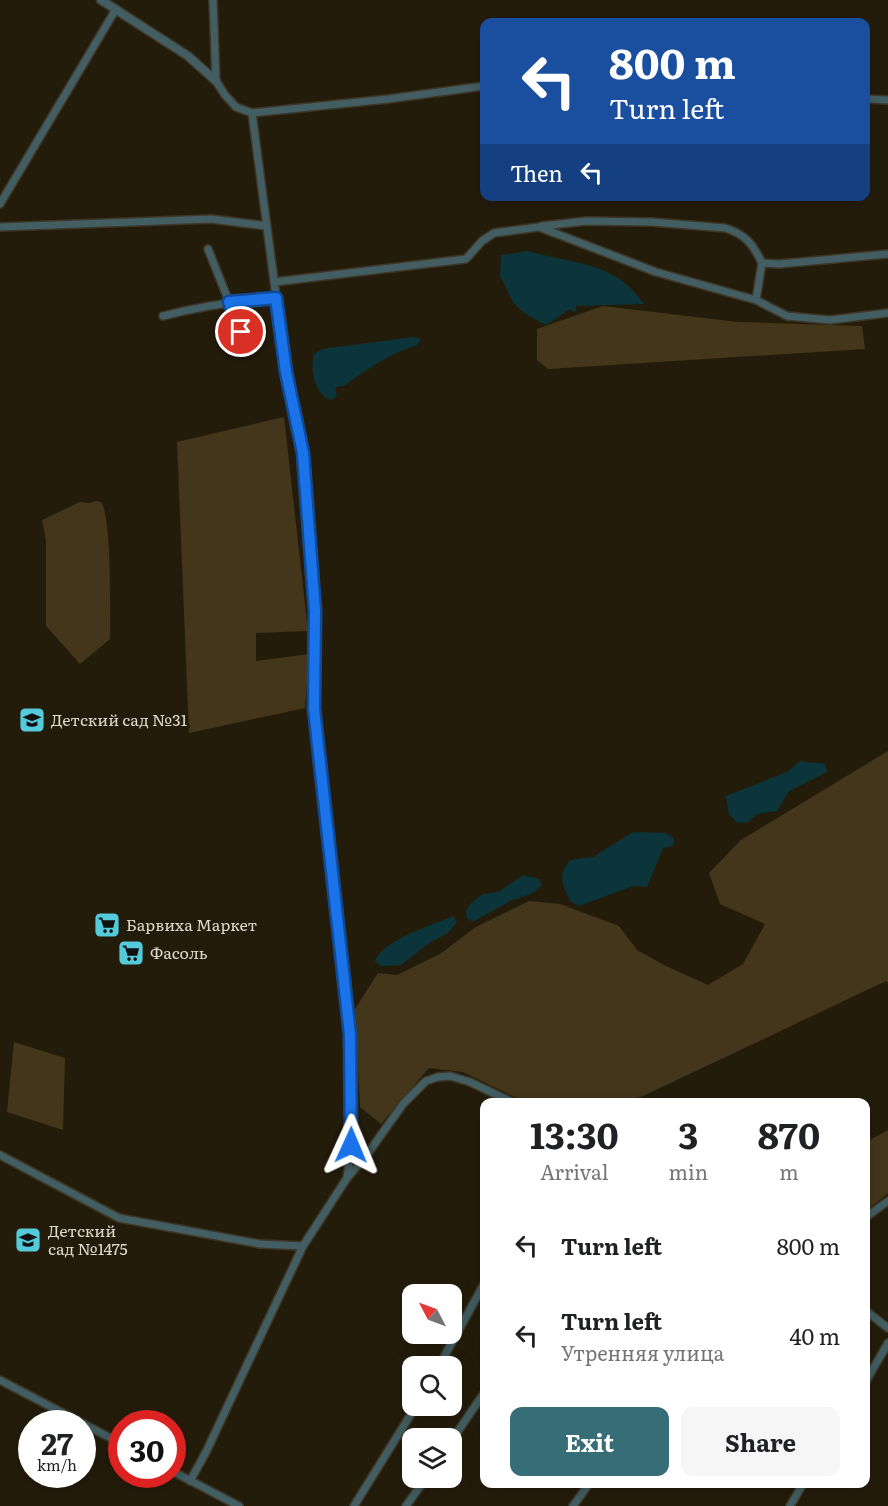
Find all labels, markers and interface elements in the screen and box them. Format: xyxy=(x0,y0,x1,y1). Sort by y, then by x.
text: 800 m xyxy=(609,30,736,92)
icon: left xyxy=(510,42,588,120)
text: Turn left xyxy=(609,87,724,127)
text: Then xyxy=(510,156,563,189)
icon: left xyxy=(575,156,608,189)
pin xyxy=(215,306,266,357)
icon: arrive xyxy=(224,315,257,348)
school or university icon: Детский сад №31 xyxy=(17,705,47,735)
place label: Детский сад №31 xyxy=(51,707,188,731)
supermarket icon: Барвиха Маркет xyxy=(92,910,122,940)
place label: Барвиха Маркет xyxy=(126,912,257,936)
supermarket icon: Фасоль xyxy=(116,938,146,968)
place label: Фасоль xyxy=(150,940,208,964)
text: 13:30 xyxy=(530,1107,619,1160)
text: 3 xyxy=(678,1107,698,1160)
text: 870 xyxy=(758,1107,820,1160)
position arrow xyxy=(319,1113,383,1177)
text: Arrival xyxy=(540,1156,608,1186)
text: min xyxy=(669,1156,708,1186)
text: m xyxy=(779,1156,799,1186)
place label: Детский сад №1475 xyxy=(48,1218,128,1260)
school or university icon: Детский сад №1475 xyxy=(13,1225,43,1255)
icon: left xyxy=(510,1229,543,1262)
text: Turn left xyxy=(561,1229,662,1262)
text: 800 m xyxy=(777,1229,840,1262)
north arrow xyxy=(402,1284,462,1344)
map controls xyxy=(402,1284,462,1488)
text: Turn left xyxy=(561,1304,662,1337)
icon: left xyxy=(510,1319,543,1352)
text: 40 m xyxy=(789,1319,840,1352)
text: Утренняя улица xyxy=(561,1337,724,1367)
button: search xyxy=(402,1356,462,1416)
button: Exit xyxy=(510,1407,669,1476)
button: Share xyxy=(681,1407,840,1476)
speed limit sign: 30 xyxy=(108,1410,186,1488)
text: 27 xyxy=(41,1420,73,1464)
button: layers xyxy=(402,1428,462,1488)
text: km/h xyxy=(37,1453,77,1476)

